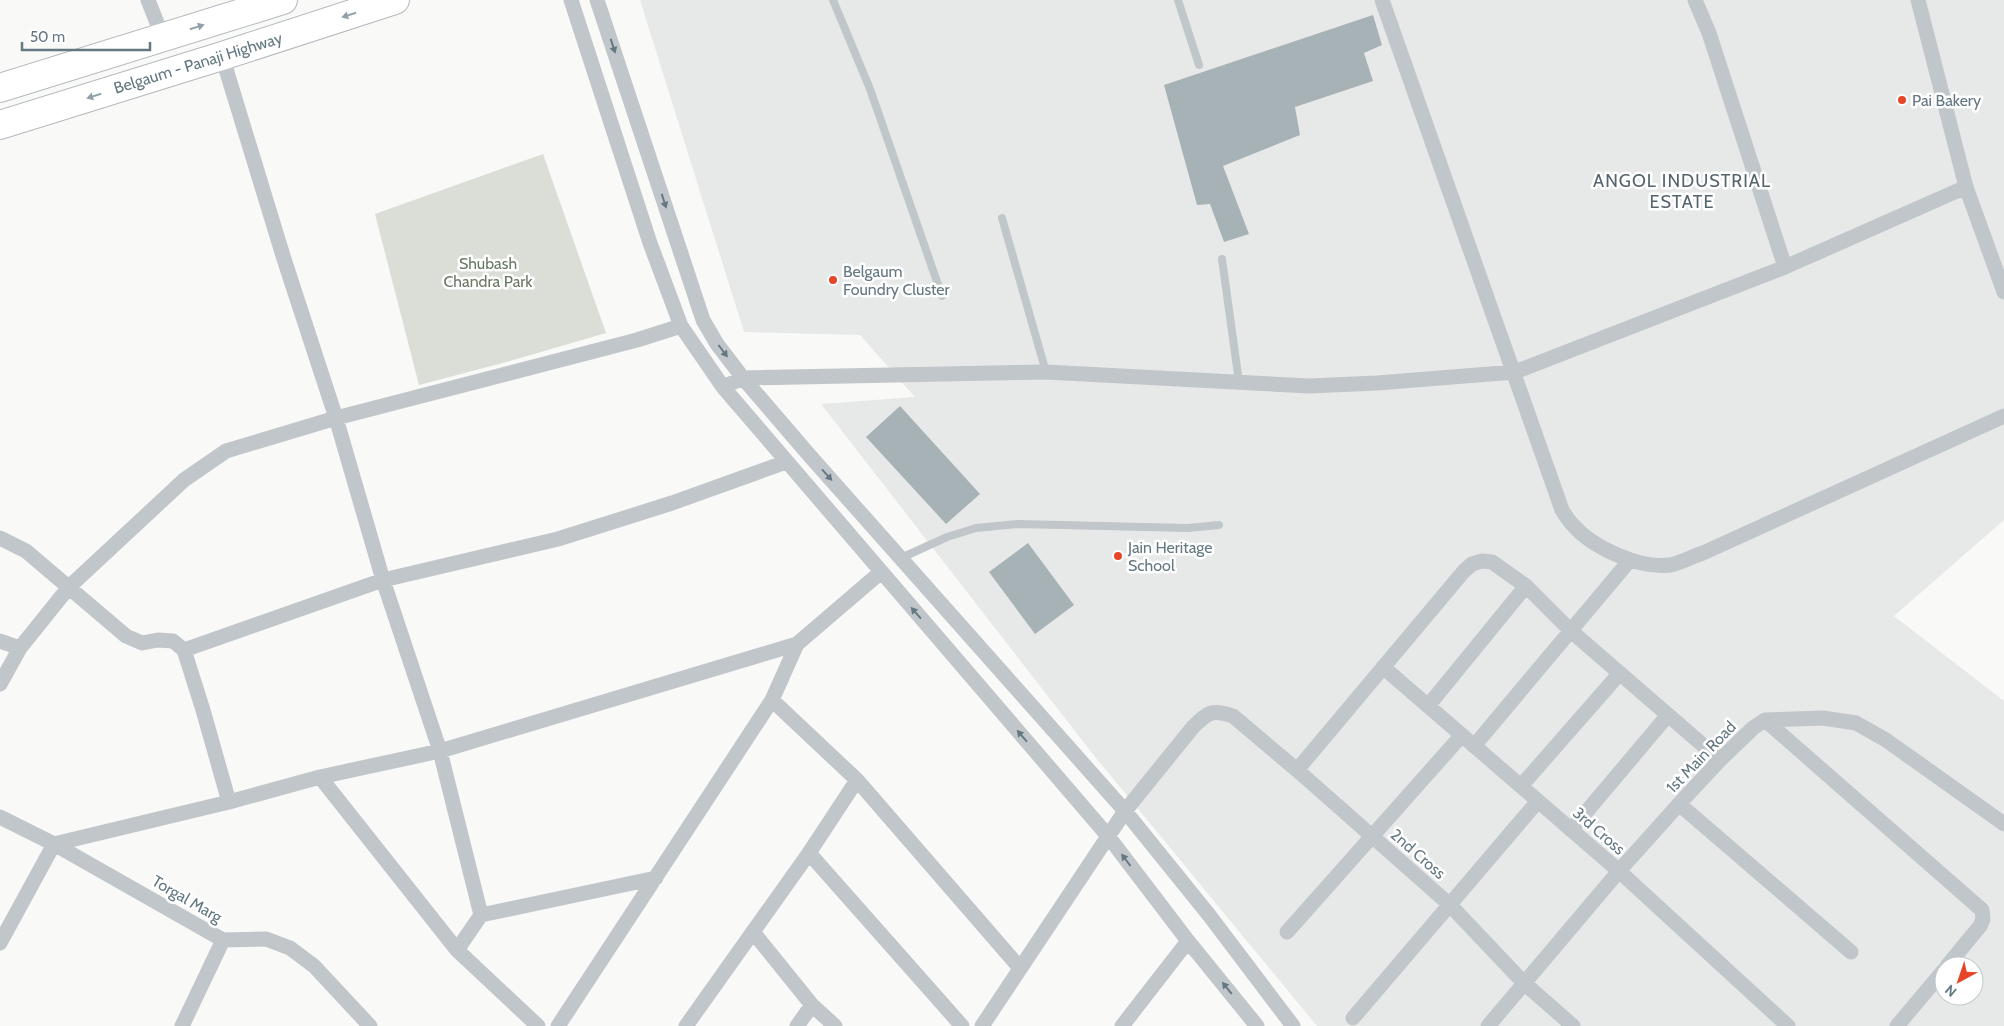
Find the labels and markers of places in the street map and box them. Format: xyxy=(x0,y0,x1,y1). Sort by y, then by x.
place label: Pai Bakery xyxy=(1912,91,1981,110)
marker: Pai Bakery xyxy=(1896,94,1908,106)
place label: Belgaum Foundry Cluster xyxy=(843,262,951,299)
marker: Belgaum Foundry Cluster xyxy=(827,274,839,286)
place label: Jain Heritage School xyxy=(1127,538,1212,575)
marker: Jain Heritage School xyxy=(1112,550,1124,562)

